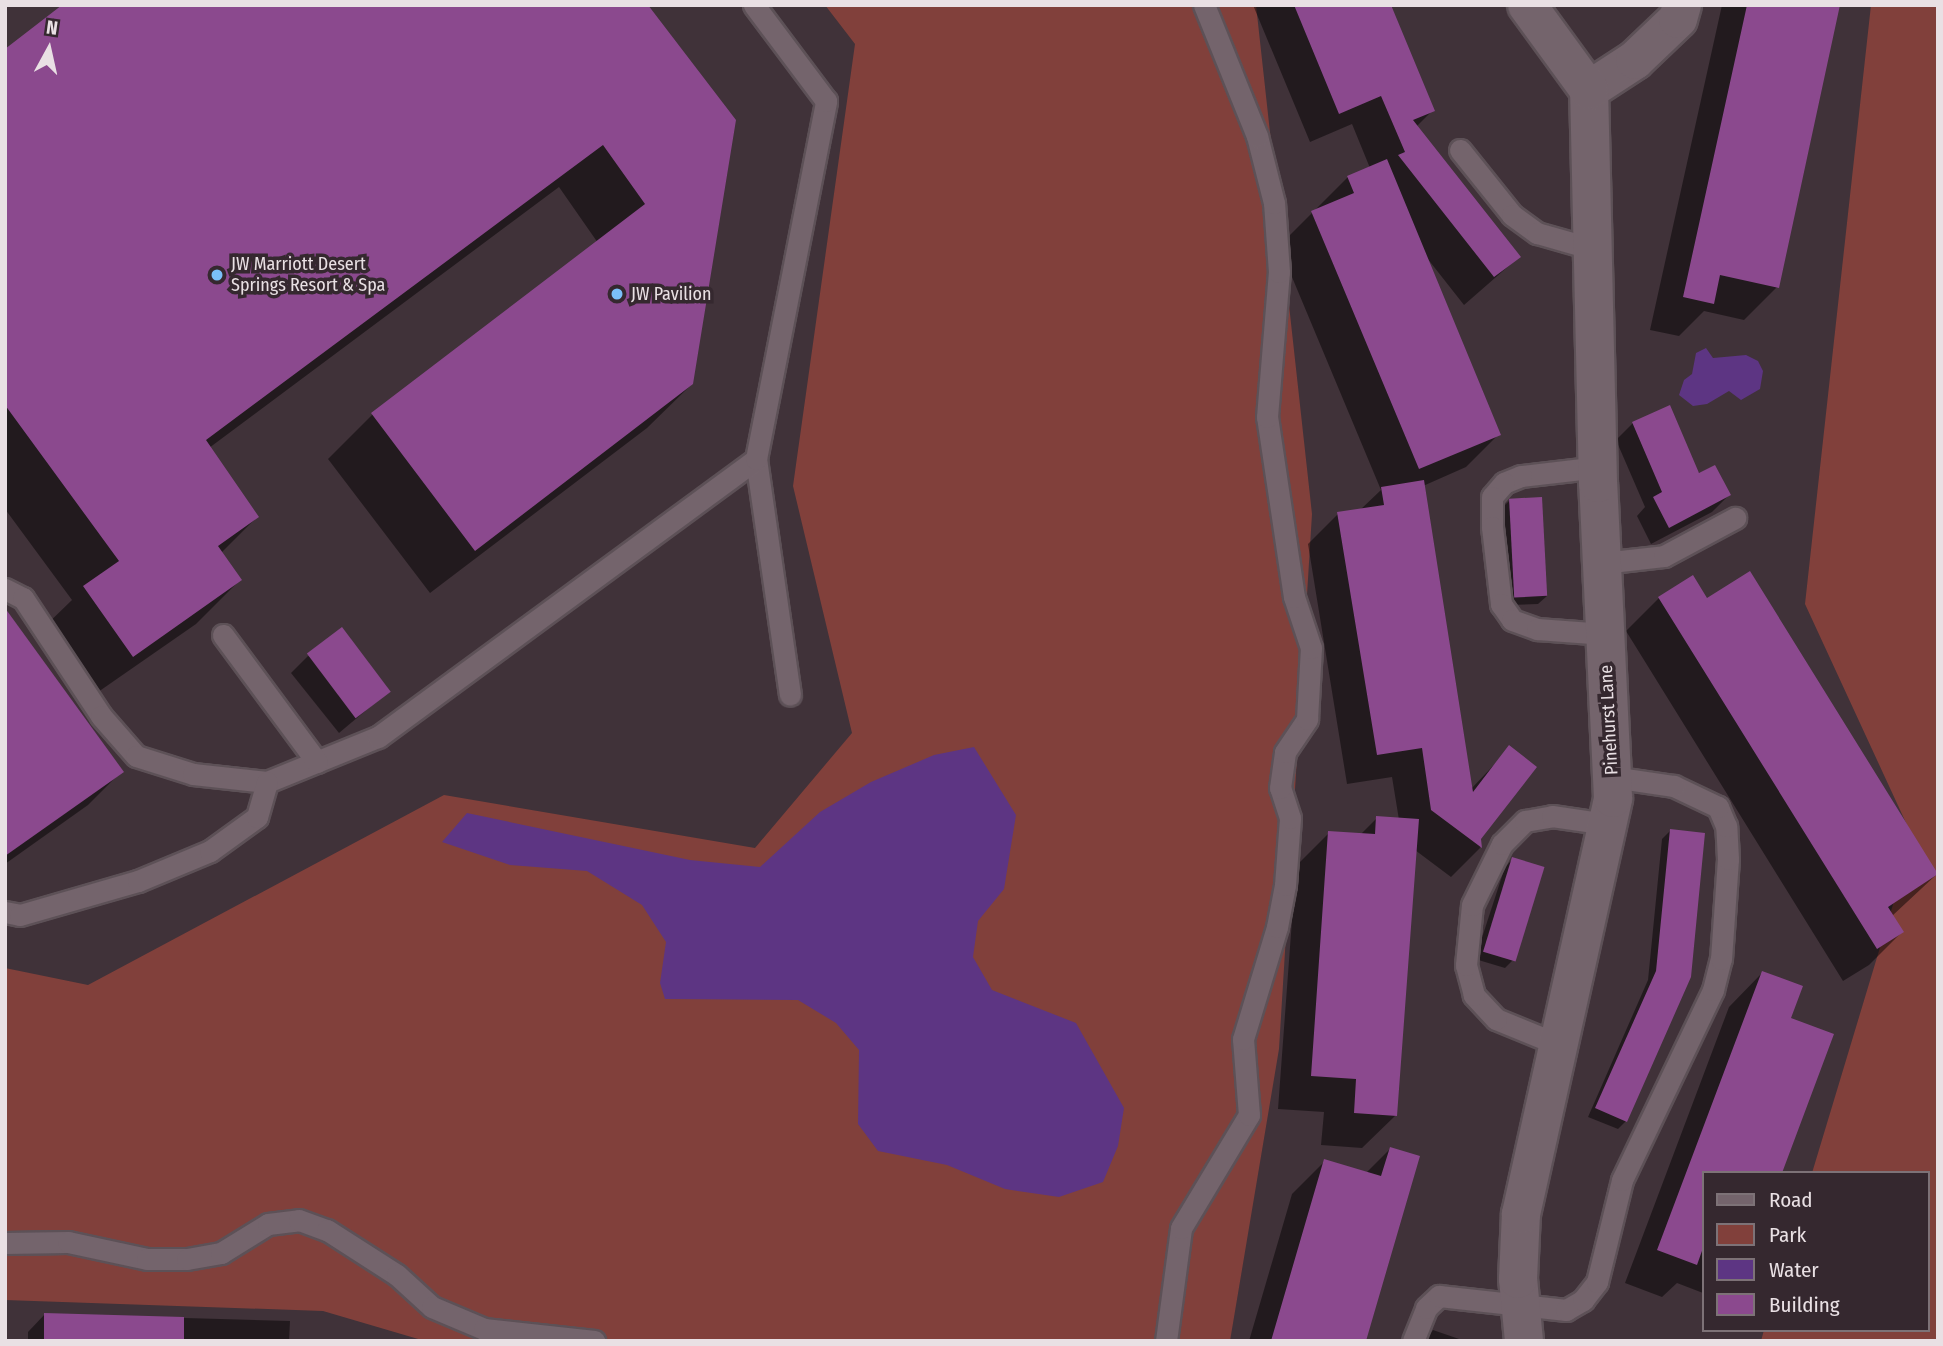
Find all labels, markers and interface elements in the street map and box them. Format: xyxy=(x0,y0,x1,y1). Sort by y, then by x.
north arrow xyxy=(14,14,84,84)
text: N xyxy=(45,16,59,40)
place label: JW Marriott Desert Springs Resort & Spa xyxy=(231,254,385,296)
marker: JW Marriott Desert Springs Resort & Spa xyxy=(209,267,225,283)
place label: JW Pavilion xyxy=(631,283,711,305)
marker: JW Pavilion xyxy=(609,286,625,302)
street label: Pinehurst Lane xyxy=(1595,664,1623,776)
legend xyxy=(1702,1171,1929,1332)
text: Road xyxy=(1769,1187,1813,1213)
text: Park xyxy=(1769,1222,1806,1248)
text: Water xyxy=(1769,1257,1819,1283)
text: Building xyxy=(1769,1292,1840,1318)

